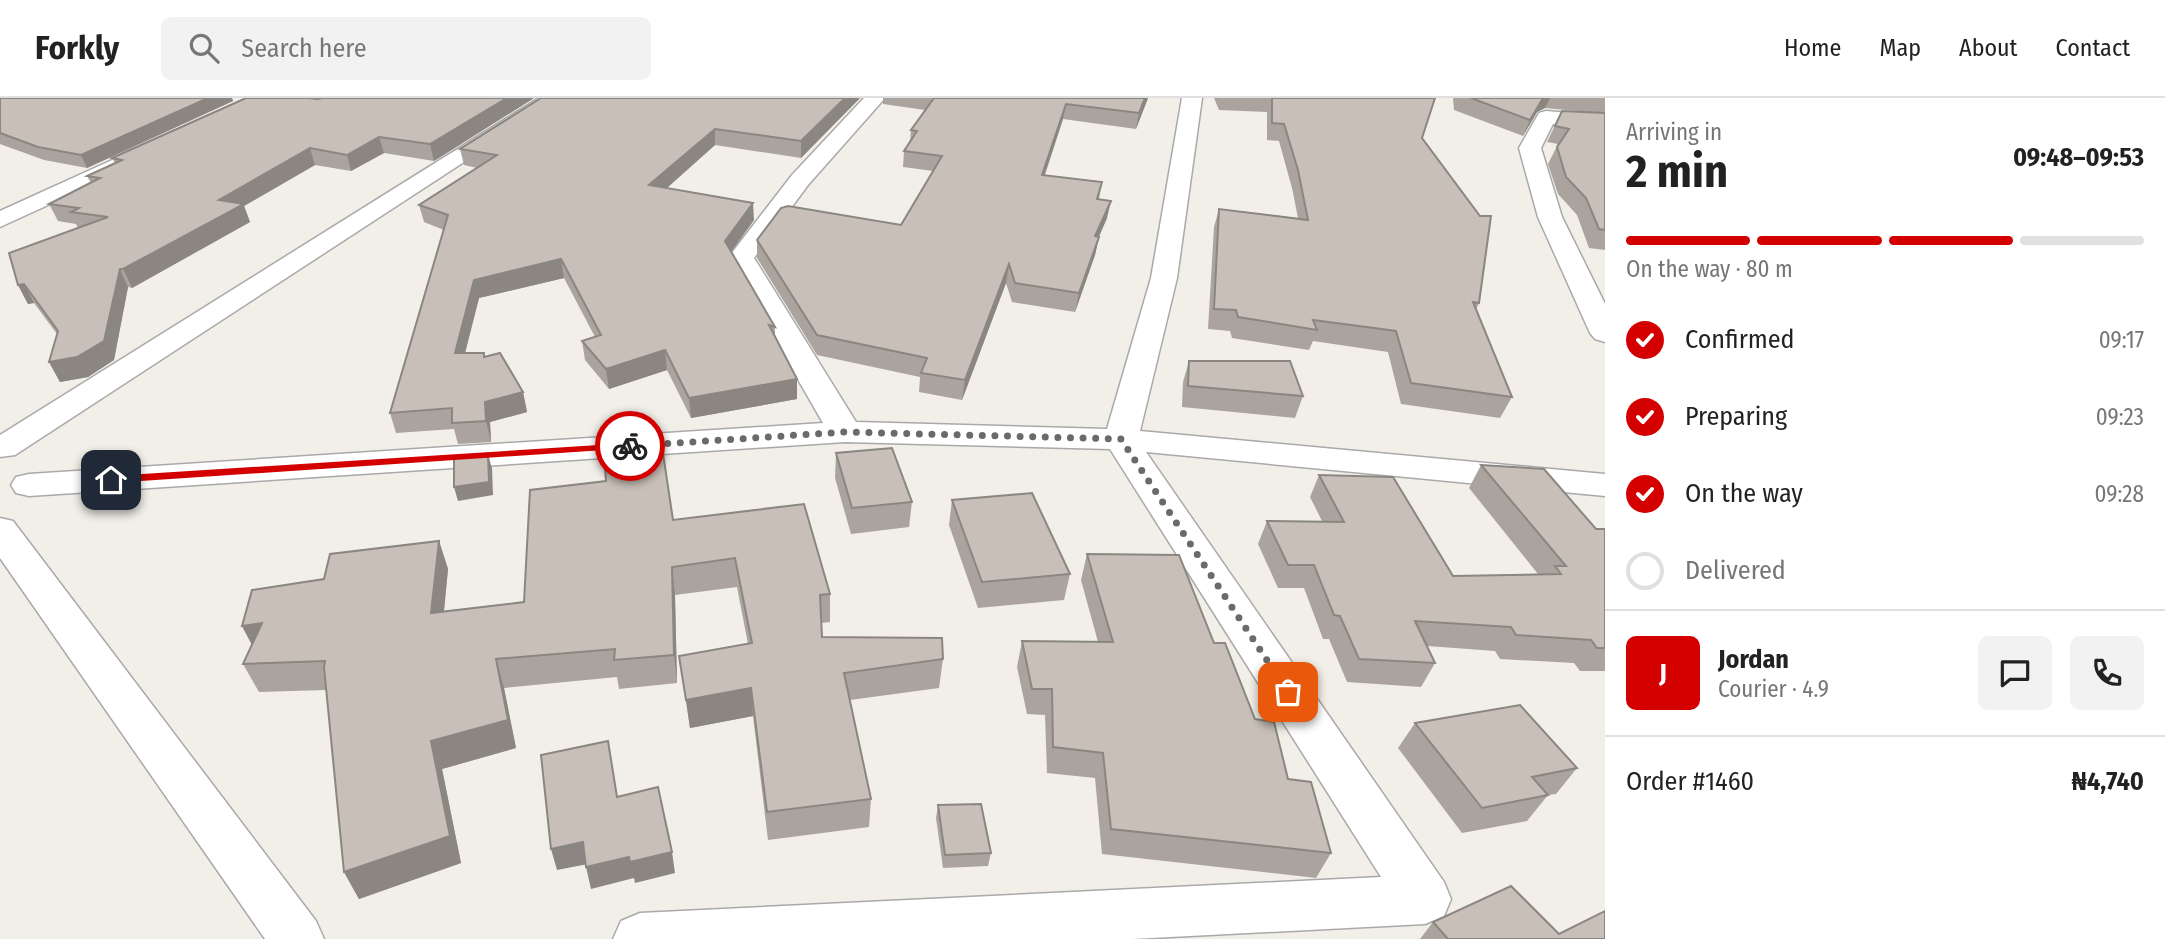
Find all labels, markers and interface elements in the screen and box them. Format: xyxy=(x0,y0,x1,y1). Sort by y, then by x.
search box xyxy=(161,17,651,80)
text: Forkly xyxy=(35,28,119,68)
icon: search xyxy=(185,29,223,67)
text: Search here xyxy=(241,33,367,64)
text: Home xyxy=(1784,34,1841,62)
text: Map xyxy=(1879,34,1921,62)
text: About xyxy=(1959,34,2017,62)
text: Contact xyxy=(2055,34,2130,62)
text: Arriving in xyxy=(1626,118,1722,146)
text: 09:48–09:53 xyxy=(2013,142,2144,173)
text: 2 min xyxy=(1626,144,1728,199)
text: On the way · 80 m xyxy=(1626,255,1793,283)
icon: check xyxy=(1626,321,1664,359)
text: Confirmed xyxy=(1685,324,1795,355)
text: 09:17 xyxy=(2099,326,2144,354)
icon: check xyxy=(1626,398,1664,436)
text: Preparing xyxy=(1685,401,1787,432)
text: 09:23 xyxy=(2096,403,2144,431)
courier xyxy=(595,411,665,481)
icon: bike xyxy=(611,427,649,465)
pin xyxy=(81,450,141,510)
icon: home xyxy=(92,461,130,499)
icon: check xyxy=(1626,475,1664,513)
text: On the way xyxy=(1685,478,1803,509)
text: 09:28 xyxy=(2095,480,2144,508)
text: Delivered xyxy=(1685,555,1786,586)
button: chat xyxy=(1978,636,2052,710)
button: phone xyxy=(2070,636,2144,710)
text: Jordan xyxy=(1718,644,1789,675)
text: J xyxy=(1659,658,1667,689)
pin xyxy=(1258,662,1318,722)
icon: bag xyxy=(1269,673,1307,711)
text: Courier · 4.9 xyxy=(1718,675,1829,703)
text: Order #1460 xyxy=(1626,766,1754,797)
text: ₦4,740 xyxy=(2072,766,2144,797)

